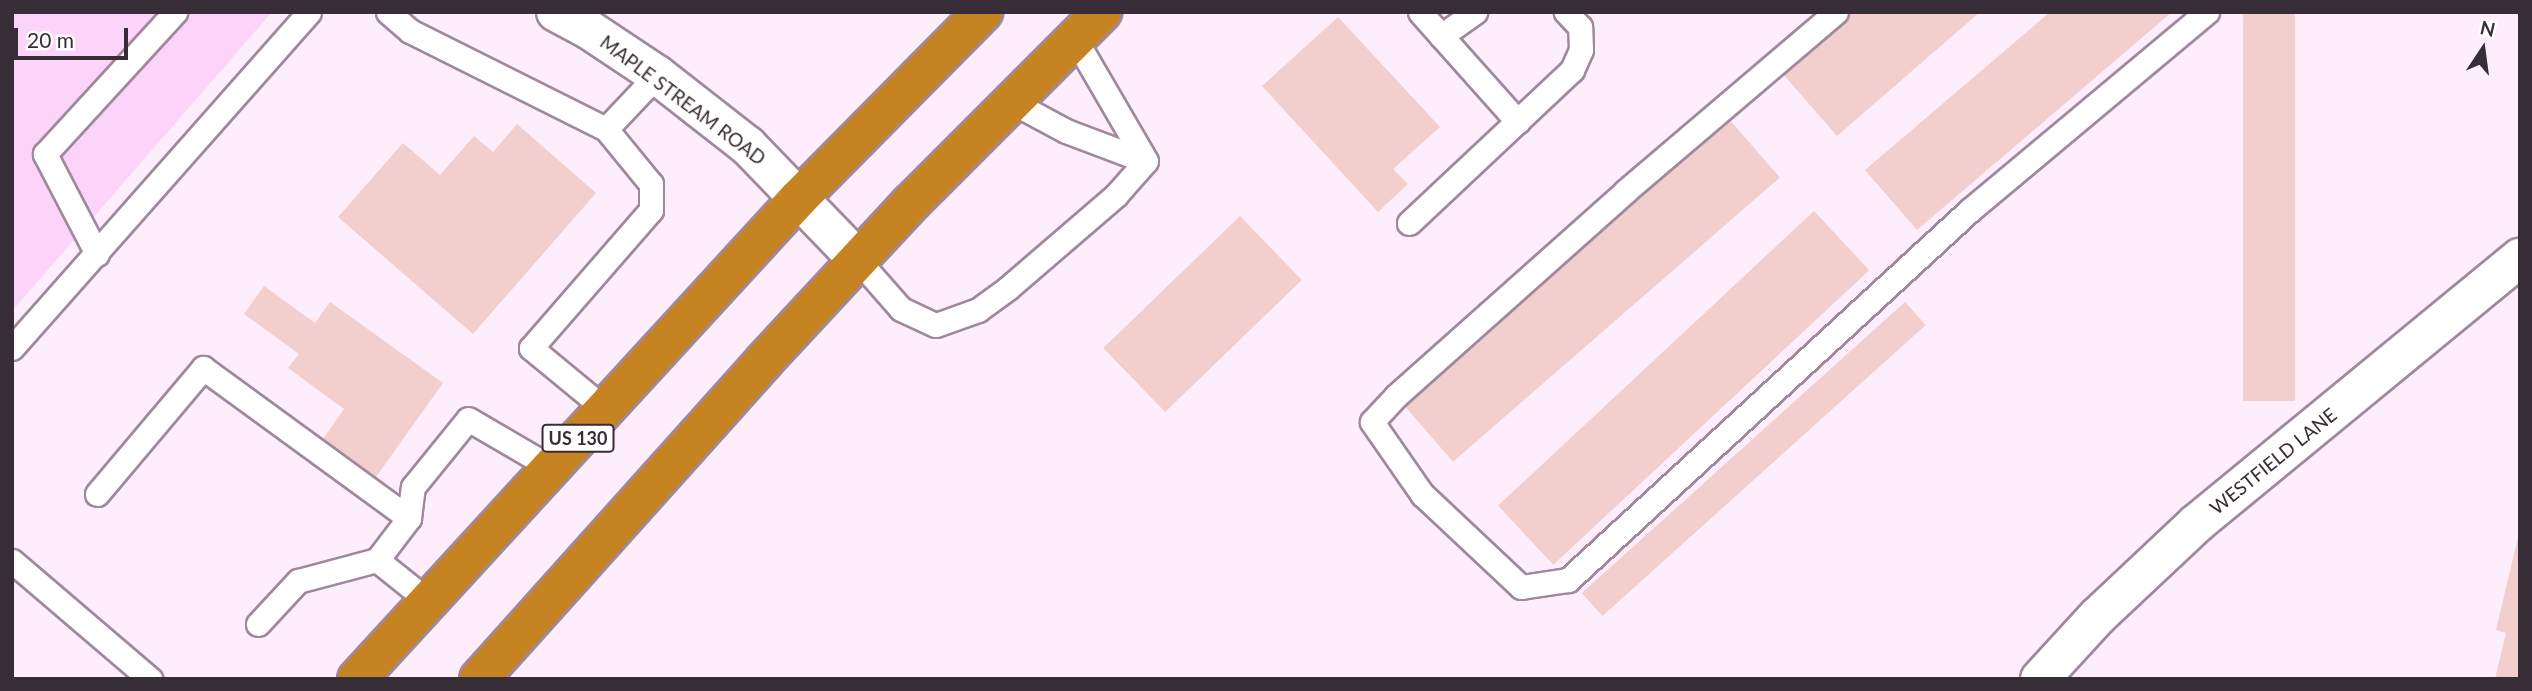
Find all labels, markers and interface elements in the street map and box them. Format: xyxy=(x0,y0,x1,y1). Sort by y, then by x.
scale bar xyxy=(18,14,131,58)
north arrow xyxy=(2448,14,2518,84)
text: N xyxy=(2478,15,2498,41)
text: 20 m xyxy=(27,27,74,52)
street label: MAPLE STREAM ROAD xyxy=(596,30,770,170)
street label: WESTFIELD LANE xyxy=(2205,403,2341,519)
road number: US 130 xyxy=(541,424,615,452)

